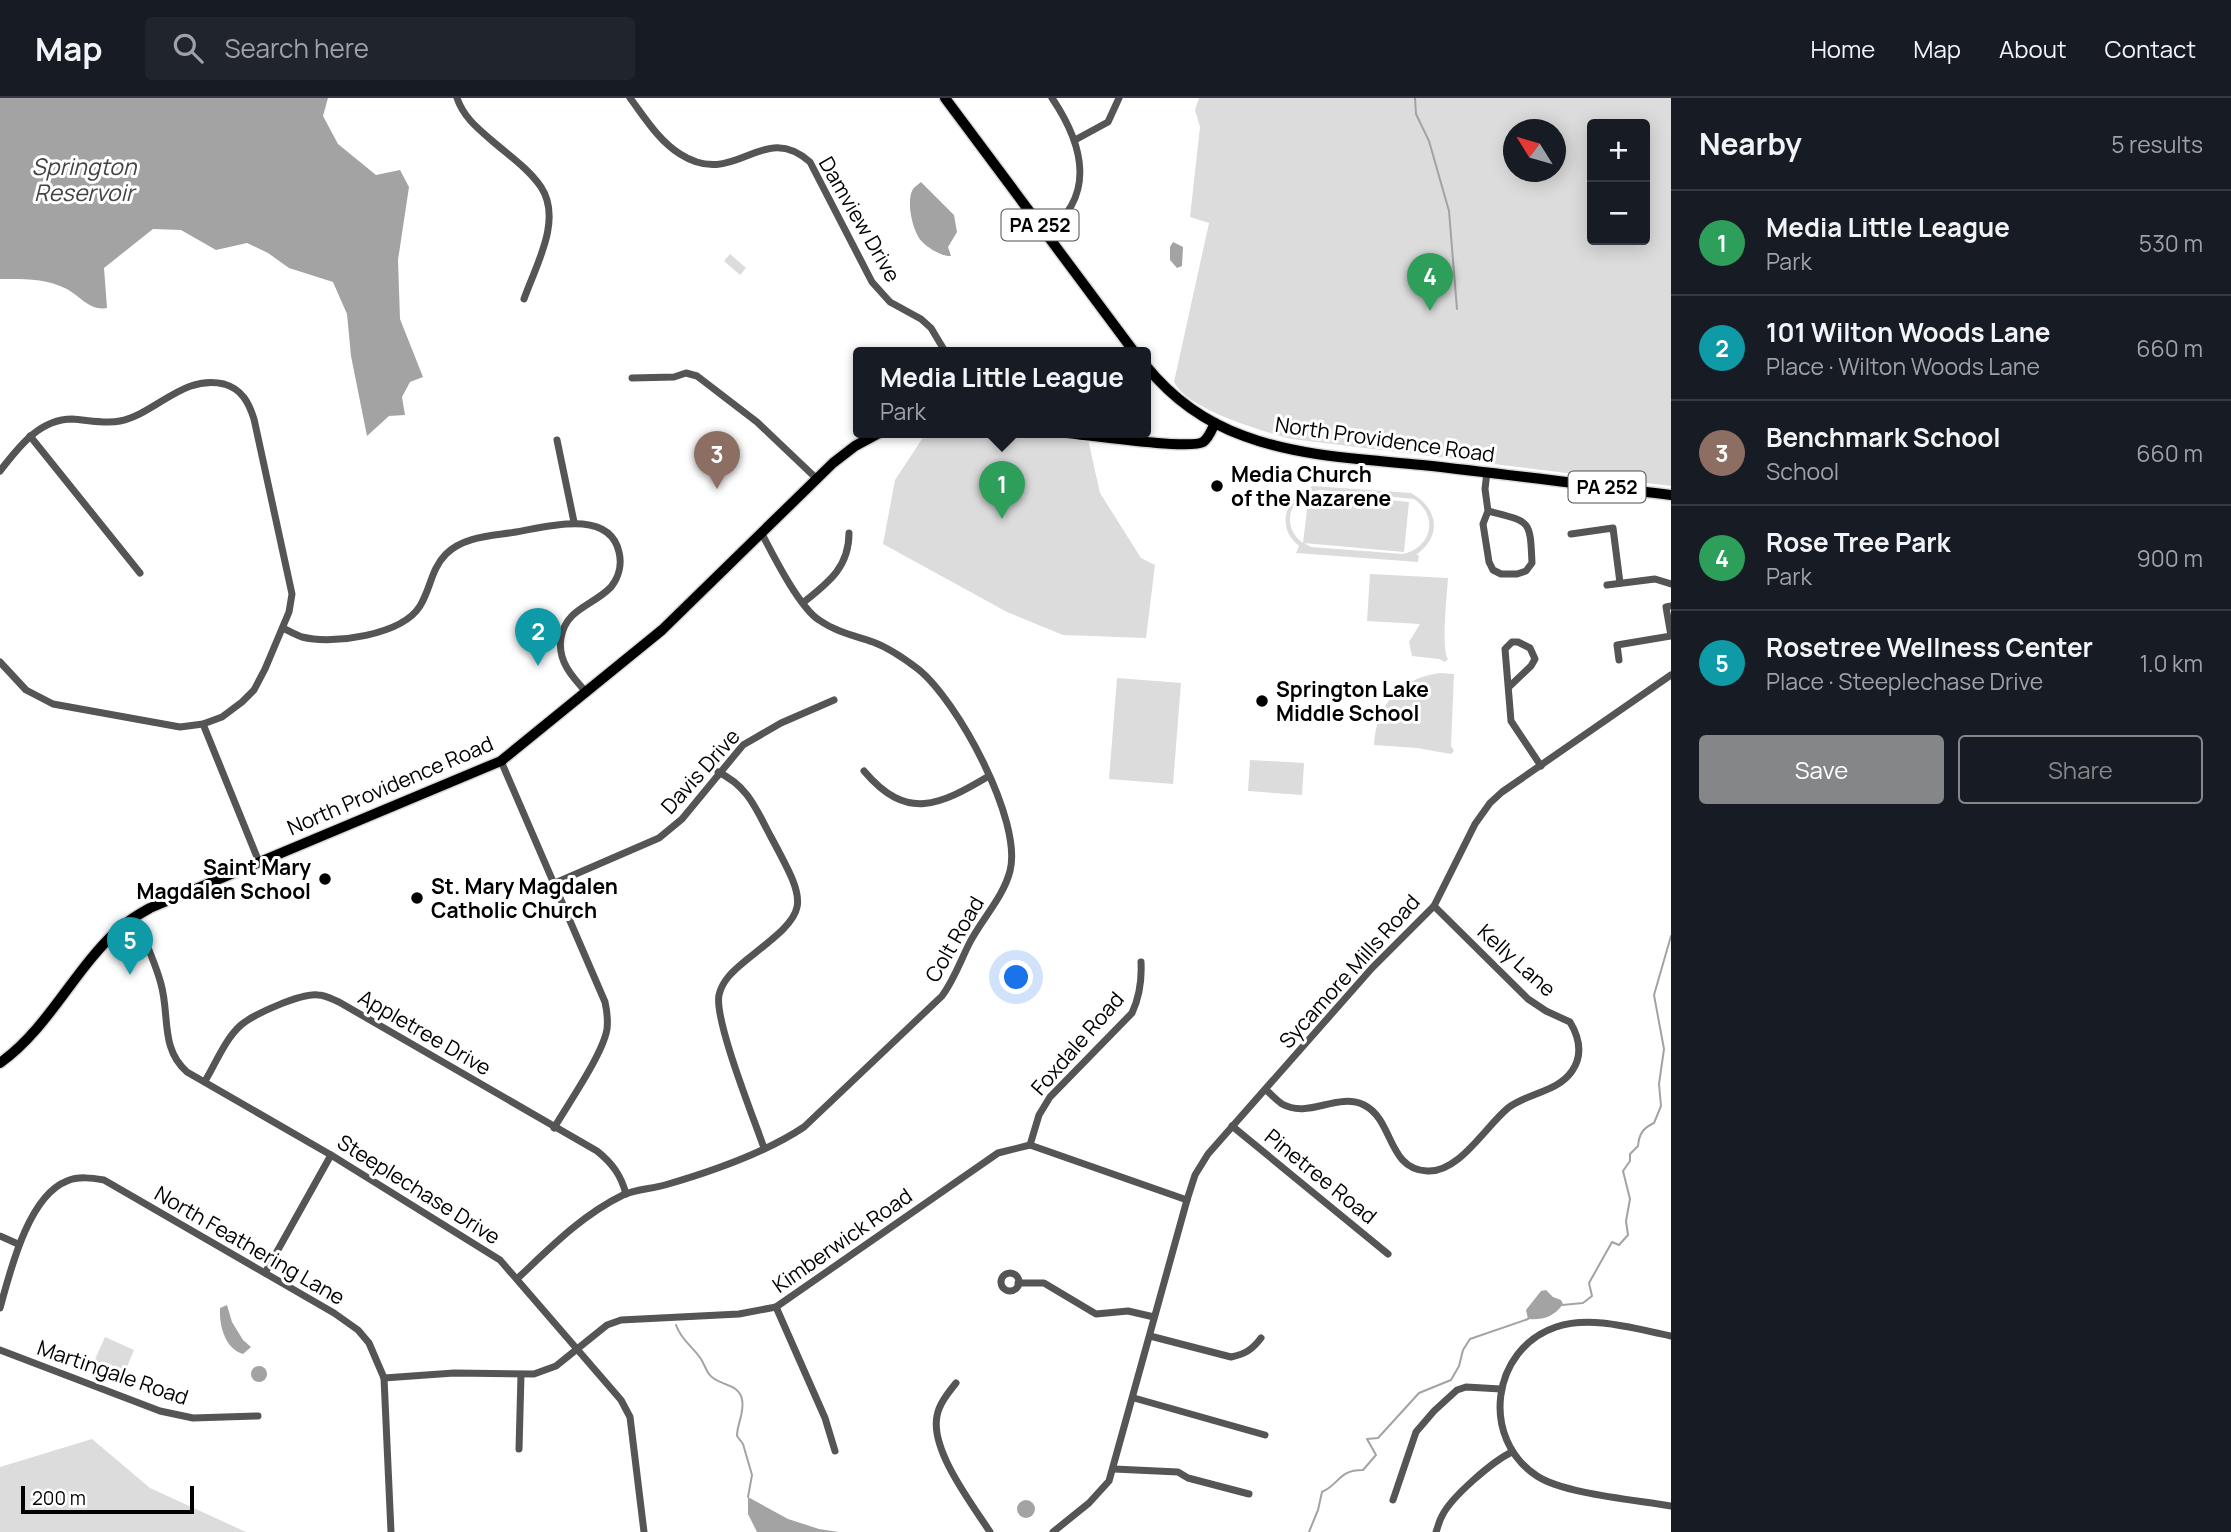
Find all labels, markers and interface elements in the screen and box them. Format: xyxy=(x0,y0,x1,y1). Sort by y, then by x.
search box xyxy=(145,17,635,80)
text: Map xyxy=(35,26,103,71)
icon: search xyxy=(169,29,207,67)
text: Search here xyxy=(225,30,369,66)
text: Home xyxy=(1810,32,1875,65)
text: Map xyxy=(1913,32,1961,65)
text: About xyxy=(1999,32,2067,65)
text: Contact xyxy=(2105,32,2196,65)
north arrow xyxy=(1503,119,1566,182)
map controls xyxy=(1587,119,1650,245)
button: + xyxy=(1587,119,1650,182)
text: Nearby xyxy=(1699,123,1802,164)
text: 5 results xyxy=(2111,128,2203,160)
water label: Springton Reservoir xyxy=(32,150,138,208)
street label: Damview Drive xyxy=(813,151,907,287)
button: − xyxy=(1587,182,1650,245)
road number: PA 252 xyxy=(1002,209,1078,240)
text: Media Little League xyxy=(1766,209,2010,245)
text: 1 xyxy=(1717,227,1727,259)
text: 530 m xyxy=(2139,227,2203,259)
text: Park xyxy=(1766,245,1812,277)
pin: 4 xyxy=(1407,253,1453,311)
text: 101 Wilton Woods Lane xyxy=(1766,314,2050,350)
text: 2 xyxy=(1715,332,1729,364)
text: 660 m xyxy=(2136,332,2203,364)
popup xyxy=(853,347,1151,438)
text: Place · Wilton Woods Lane xyxy=(1766,350,2040,382)
text: Media Little League xyxy=(880,359,1124,395)
text: Park xyxy=(880,395,926,427)
street label: North Providence Road xyxy=(1273,410,1497,468)
text: Benchmark School xyxy=(1766,419,2001,455)
pin: 3 xyxy=(694,431,740,489)
text: 3 xyxy=(1715,437,1729,469)
text: 660 m xyxy=(2136,437,2203,469)
text: School xyxy=(1766,455,1839,487)
place label: Media Church of the Nazarene xyxy=(1231,460,1391,512)
pin: 1 xyxy=(979,461,1025,519)
road number: PA 252 xyxy=(1568,472,1646,502)
marker: Media Church of the Nazarene xyxy=(1209,478,1225,494)
text: Rose Tree Park xyxy=(1766,524,1951,560)
text: 4 xyxy=(1715,542,1729,574)
text: 900 m xyxy=(2137,542,2203,574)
text: Park xyxy=(1766,560,1812,592)
pin: 2 xyxy=(515,608,561,666)
text: Rosetree Wellness Center xyxy=(1766,629,2093,665)
text: 5 xyxy=(1715,647,1729,679)
text: 1.0 km xyxy=(2140,647,2203,679)
text: Place · Steeplechase Drive xyxy=(1766,665,2043,697)
place label: Springton Lake Middle School xyxy=(1276,675,1429,727)
marker: Springton Lake Middle School xyxy=(1254,693,1270,709)
street label: Davis Drive xyxy=(654,723,746,819)
street label: North Providence Road xyxy=(283,729,497,841)
button: Save xyxy=(1699,735,1944,804)
button: Share xyxy=(1958,735,2203,804)
place label: Saint Mary Magdalen School xyxy=(137,853,311,905)
marker: Saint Mary Magdalen School xyxy=(317,871,333,887)
place label: St. Mary Magdalen Catholic Church xyxy=(431,872,618,924)
street label: Sycamore Mills Road xyxy=(1272,888,1426,1054)
marker: St. Mary Magdalen Catholic Church xyxy=(409,890,425,906)
street label: Colt Road xyxy=(918,891,990,987)
pin: 5 xyxy=(107,917,153,975)
street label: Kelly Lane xyxy=(1472,917,1562,1003)
your location xyxy=(999,960,1033,994)
street label: Appletree Drive xyxy=(353,983,497,1081)
street label: Foxdale Road xyxy=(1024,985,1130,1101)
street label: Pinetree Road xyxy=(1259,1122,1383,1230)
street label: Steeplechase Drive xyxy=(332,1128,506,1250)
street label: North Feathering Lane xyxy=(150,1179,350,1311)
street label: Kimberwick Road xyxy=(767,1181,917,1299)
street label: Martingale Road xyxy=(34,1333,192,1411)
scale bar xyxy=(21,1483,194,1515)
text: 200 m xyxy=(32,1485,86,1511)

